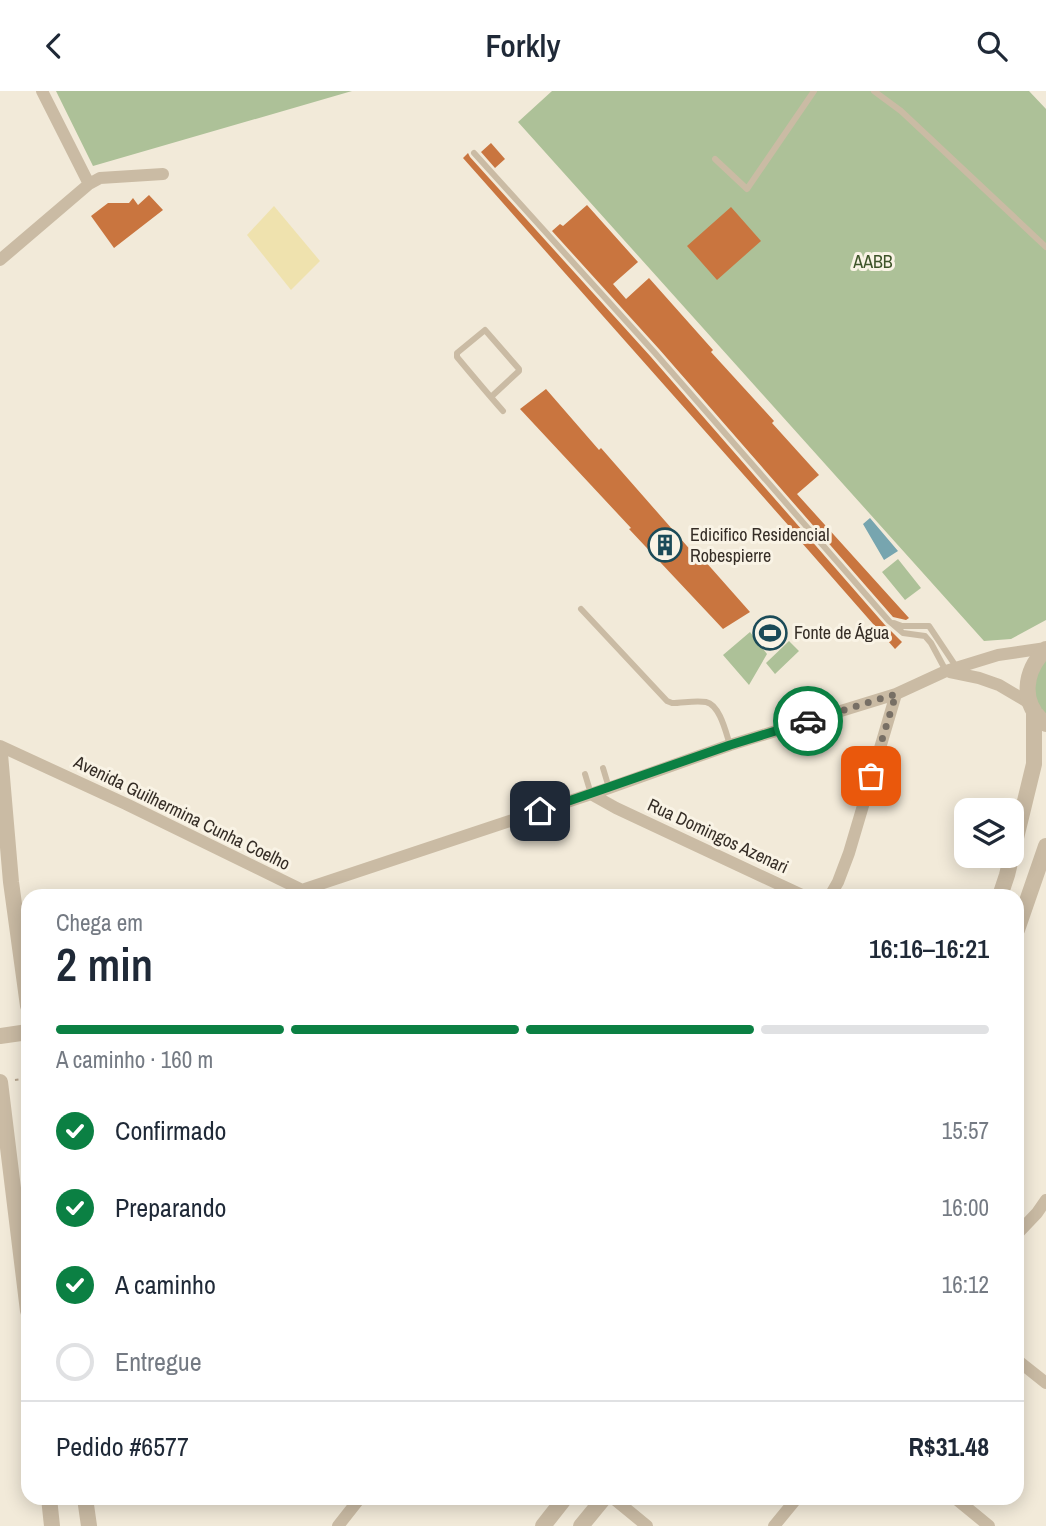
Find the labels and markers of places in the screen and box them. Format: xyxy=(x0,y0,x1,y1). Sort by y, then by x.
place label: Edicifico Residencial Robespierre xyxy=(690,522,829,568)
building icon: Edicifico Residencial Robespierre xyxy=(646,526,684,564)
sports icon: Fonte de Água xyxy=(751,614,789,652)
place label: Fonte de Água xyxy=(794,620,889,645)
pin xyxy=(841,746,901,806)
pin xyxy=(510,781,570,841)

